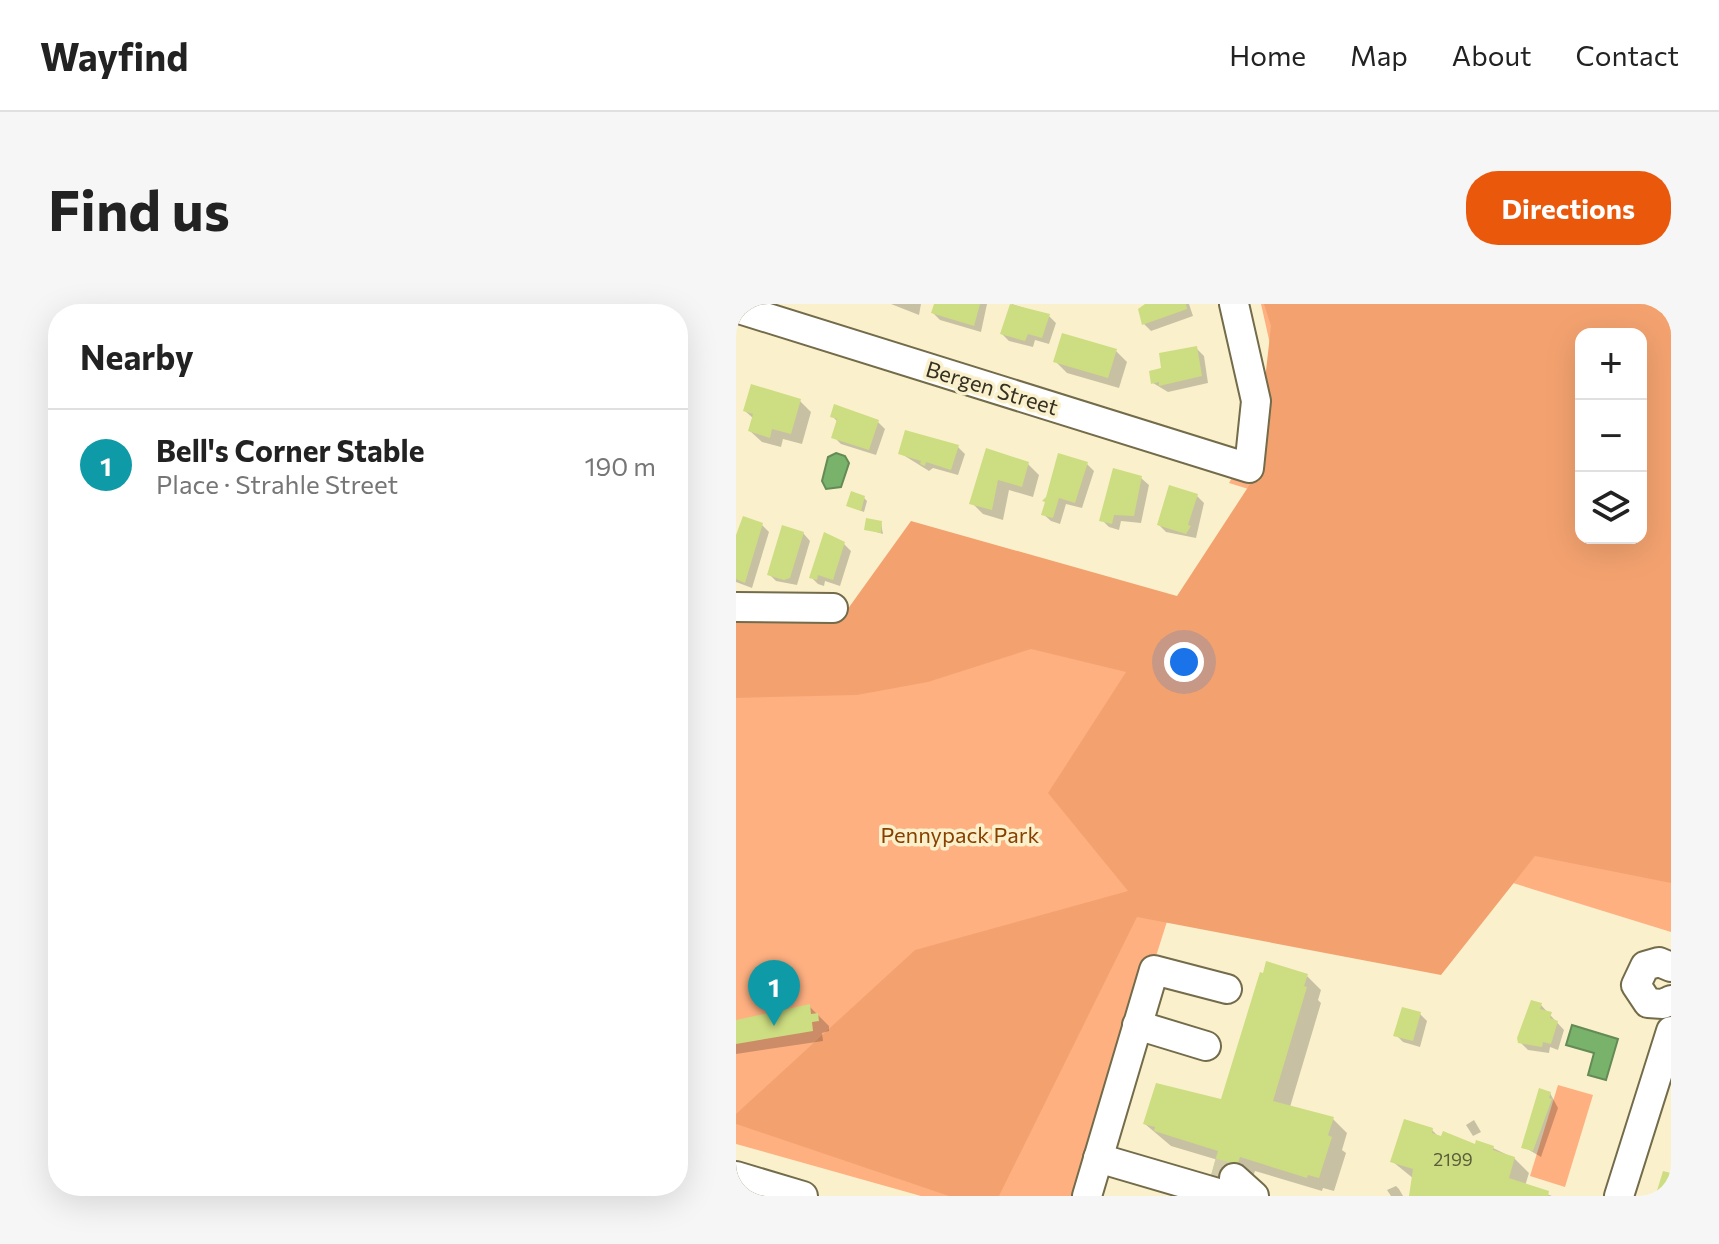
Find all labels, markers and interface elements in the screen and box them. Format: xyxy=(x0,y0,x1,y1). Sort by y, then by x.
text: Wayfind xyxy=(40,32,188,79)
text: Home xyxy=(1229,38,1306,72)
text: Map xyxy=(1350,38,1408,72)
text: About xyxy=(1452,38,1532,72)
text: Contact xyxy=(1576,38,1679,72)
button: Directions xyxy=(1466,171,1671,245)
text: Find us xyxy=(48,174,230,243)
map controls xyxy=(1575,328,1647,544)
button: + xyxy=(1575,328,1647,400)
text: Nearby xyxy=(80,335,194,377)
street label: Bergen Street xyxy=(923,355,1062,420)
button: − xyxy=(1575,400,1647,472)
text: Bell's Corner Stable xyxy=(156,431,425,468)
text: 1 xyxy=(100,450,112,481)
text: 190 m xyxy=(584,450,656,481)
text: Place · Strahle Street xyxy=(156,468,398,499)
button: layers xyxy=(1575,472,1647,544)
your location xyxy=(1164,642,1204,682)
park label: Pennypack Park xyxy=(881,821,1040,848)
pin: 1 xyxy=(748,960,800,1026)
house number: 2199 xyxy=(1433,1148,1473,1170)

